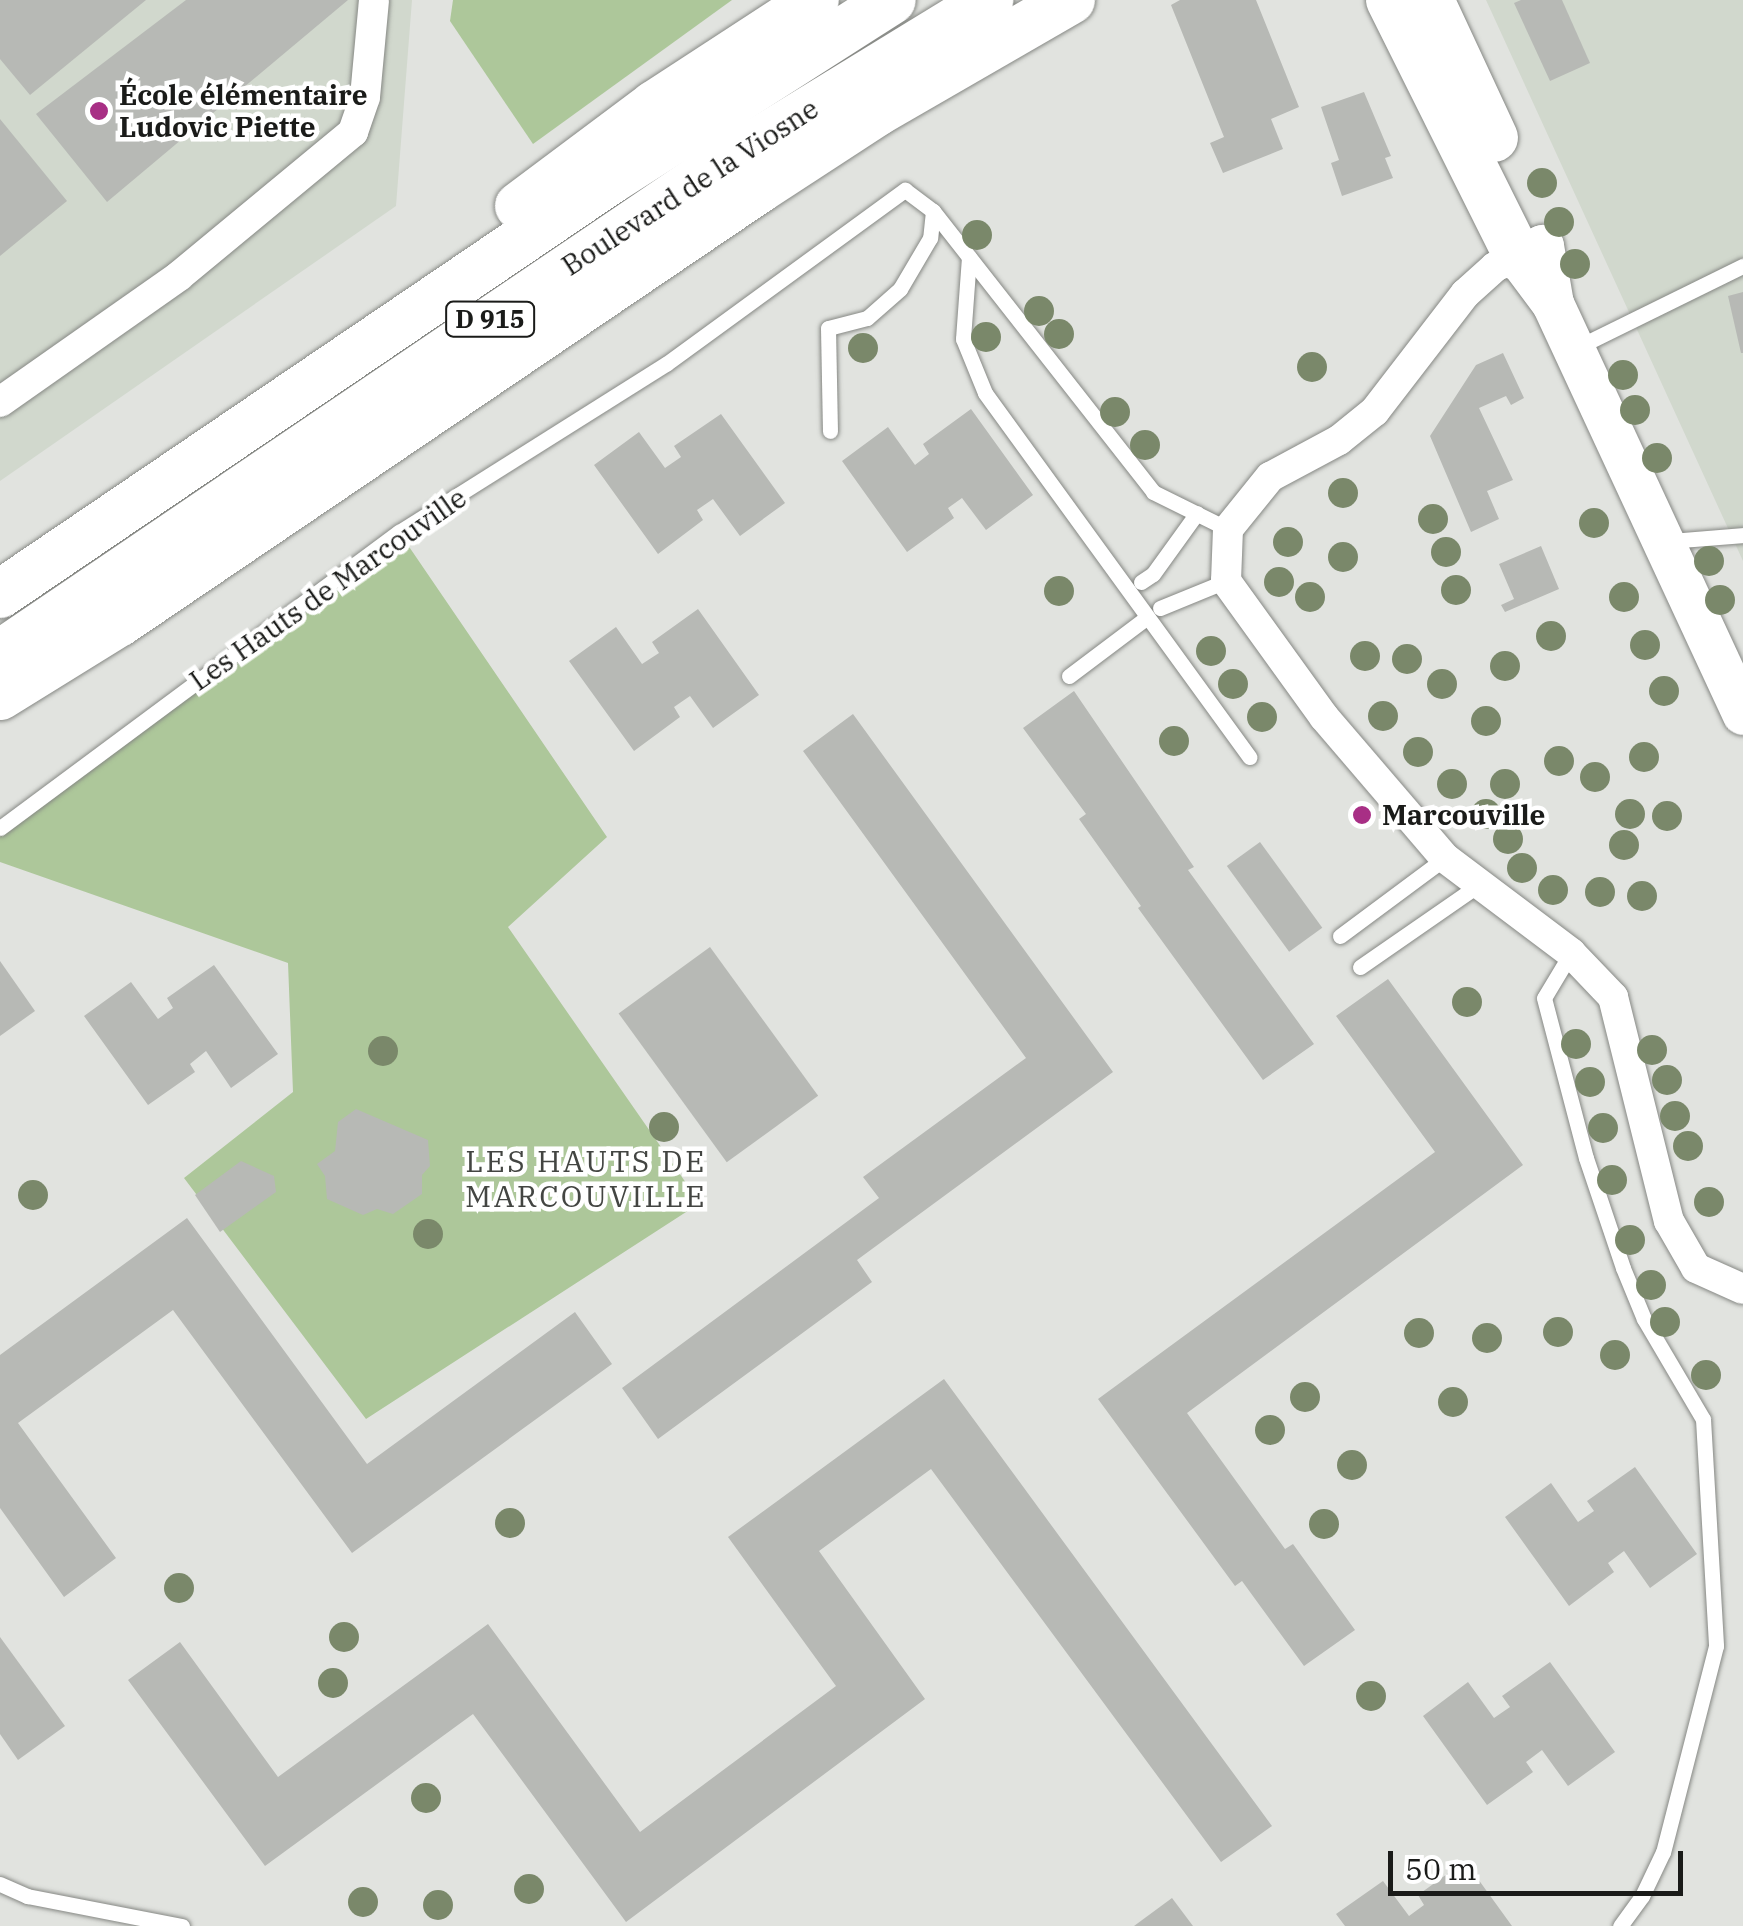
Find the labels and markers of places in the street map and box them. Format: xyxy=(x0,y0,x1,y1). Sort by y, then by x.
place label: École élémentaire Ludovic Piette xyxy=(119,78,368,144)
marker: École élémentaire Ludovic Piette xyxy=(88,100,110,122)
place label: Marcouville xyxy=(1382,798,1545,832)
marker: Marcouville xyxy=(1351,804,1373,826)

